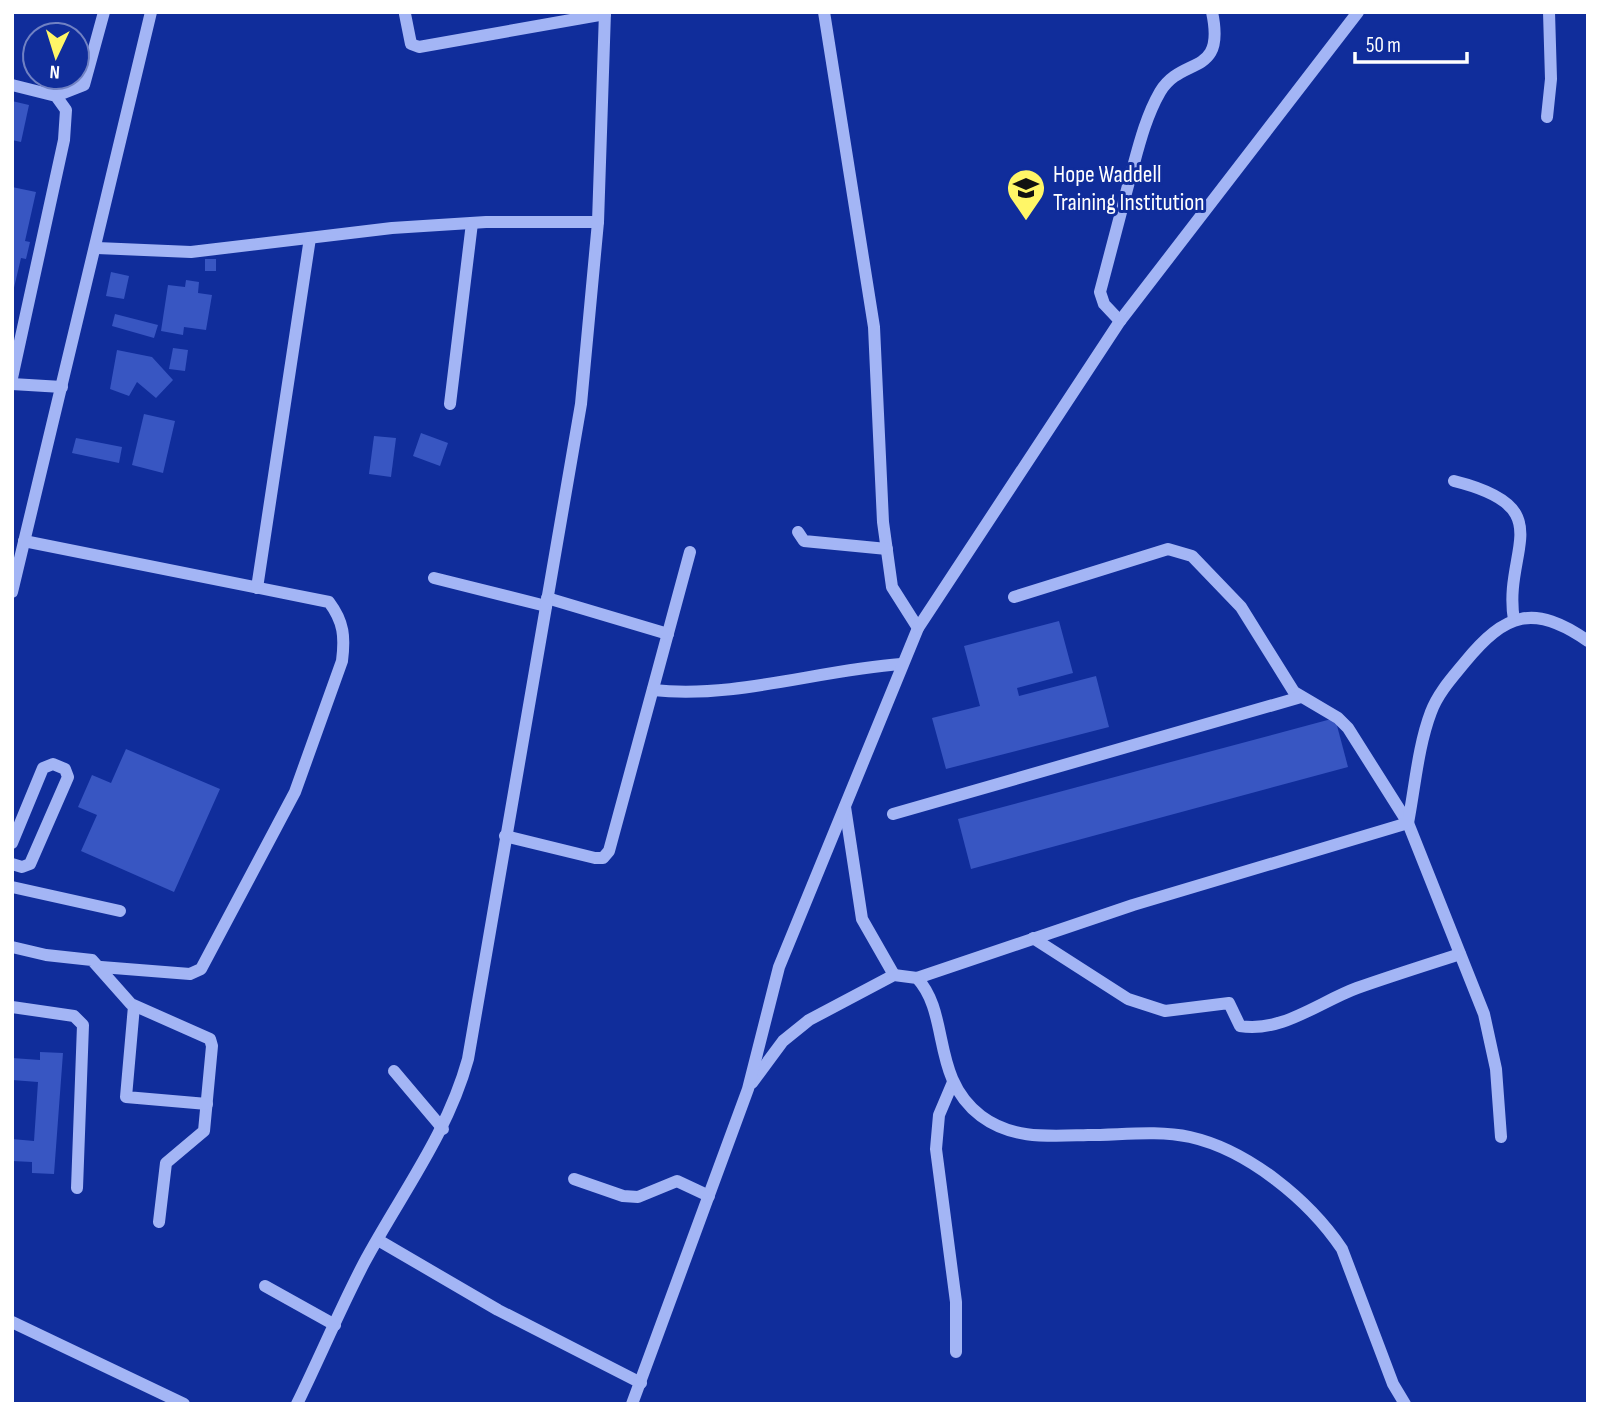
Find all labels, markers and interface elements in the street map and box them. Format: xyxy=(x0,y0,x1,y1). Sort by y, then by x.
north arrow xyxy=(21,21,91,91)
scale bar xyxy=(1355,21,1467,65)
text: 50 m xyxy=(1366,33,1401,58)
text: N xyxy=(49,60,61,83)
place label: Hope Waddell Training Institution xyxy=(1053,160,1204,217)
school or university icon: Hope Waddell Training Institution xyxy=(1005,167,1047,222)

